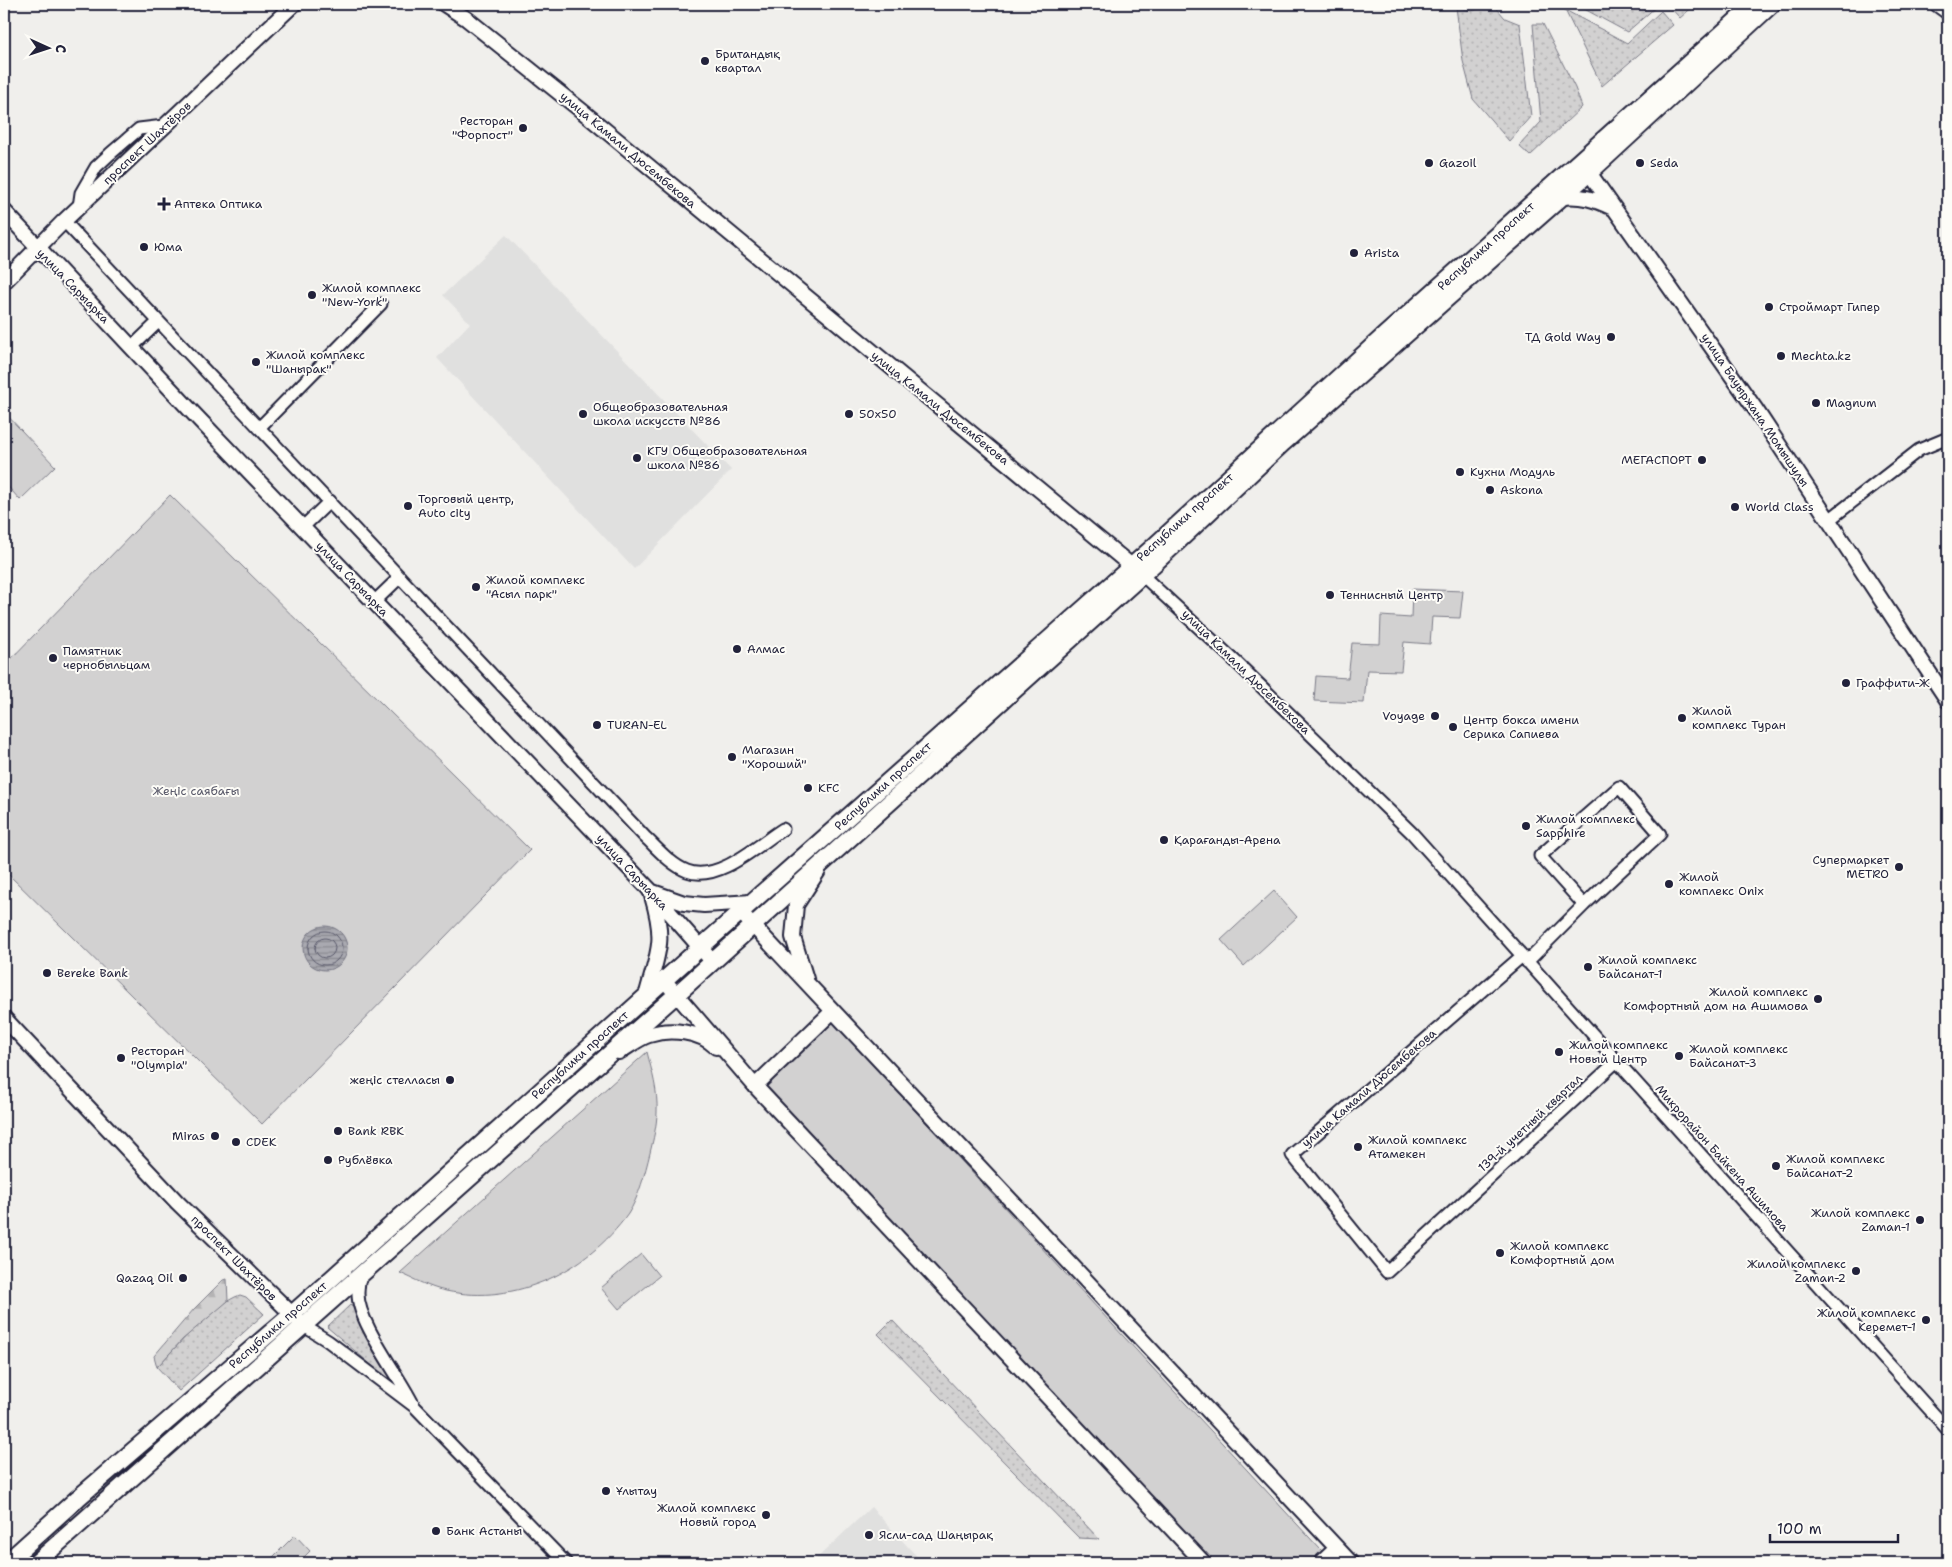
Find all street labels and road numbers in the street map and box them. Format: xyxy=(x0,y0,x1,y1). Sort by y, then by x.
street label: улица Камали Дюсембекова xyxy=(557,88,700,212)
street label: проспект Шахтёров xyxy=(99,98,195,188)
street label: Республики проспект xyxy=(1434,198,1539,294)
street label: улица Сарыарка xyxy=(33,245,113,327)
street label: улица Бауыржана Момышулы xyxy=(1697,330,1813,490)
street label: улица Камали Дюсембекова xyxy=(868,347,1013,469)
street label: Республики проспект xyxy=(1133,469,1238,565)
street label: улица Сарыарка xyxy=(312,538,392,620)
street label: улица Камали Дюсембекова xyxy=(1178,606,1314,738)
street label: Республики проспект xyxy=(831,738,936,834)
street label: улица Сарыарка xyxy=(593,831,672,914)
street label: Республики проспект xyxy=(528,1007,633,1103)
street label: улица Камали Дюсембекова xyxy=(1298,1025,1440,1151)
street label: 139-й учетный квартал xyxy=(1474,1070,1586,1176)
street label: Микрорайон Байкена Ашимова xyxy=(1652,1081,1793,1235)
street label: проспект Шахтёров xyxy=(188,1212,280,1304)
street label: Республики проспект xyxy=(225,1277,331,1372)

